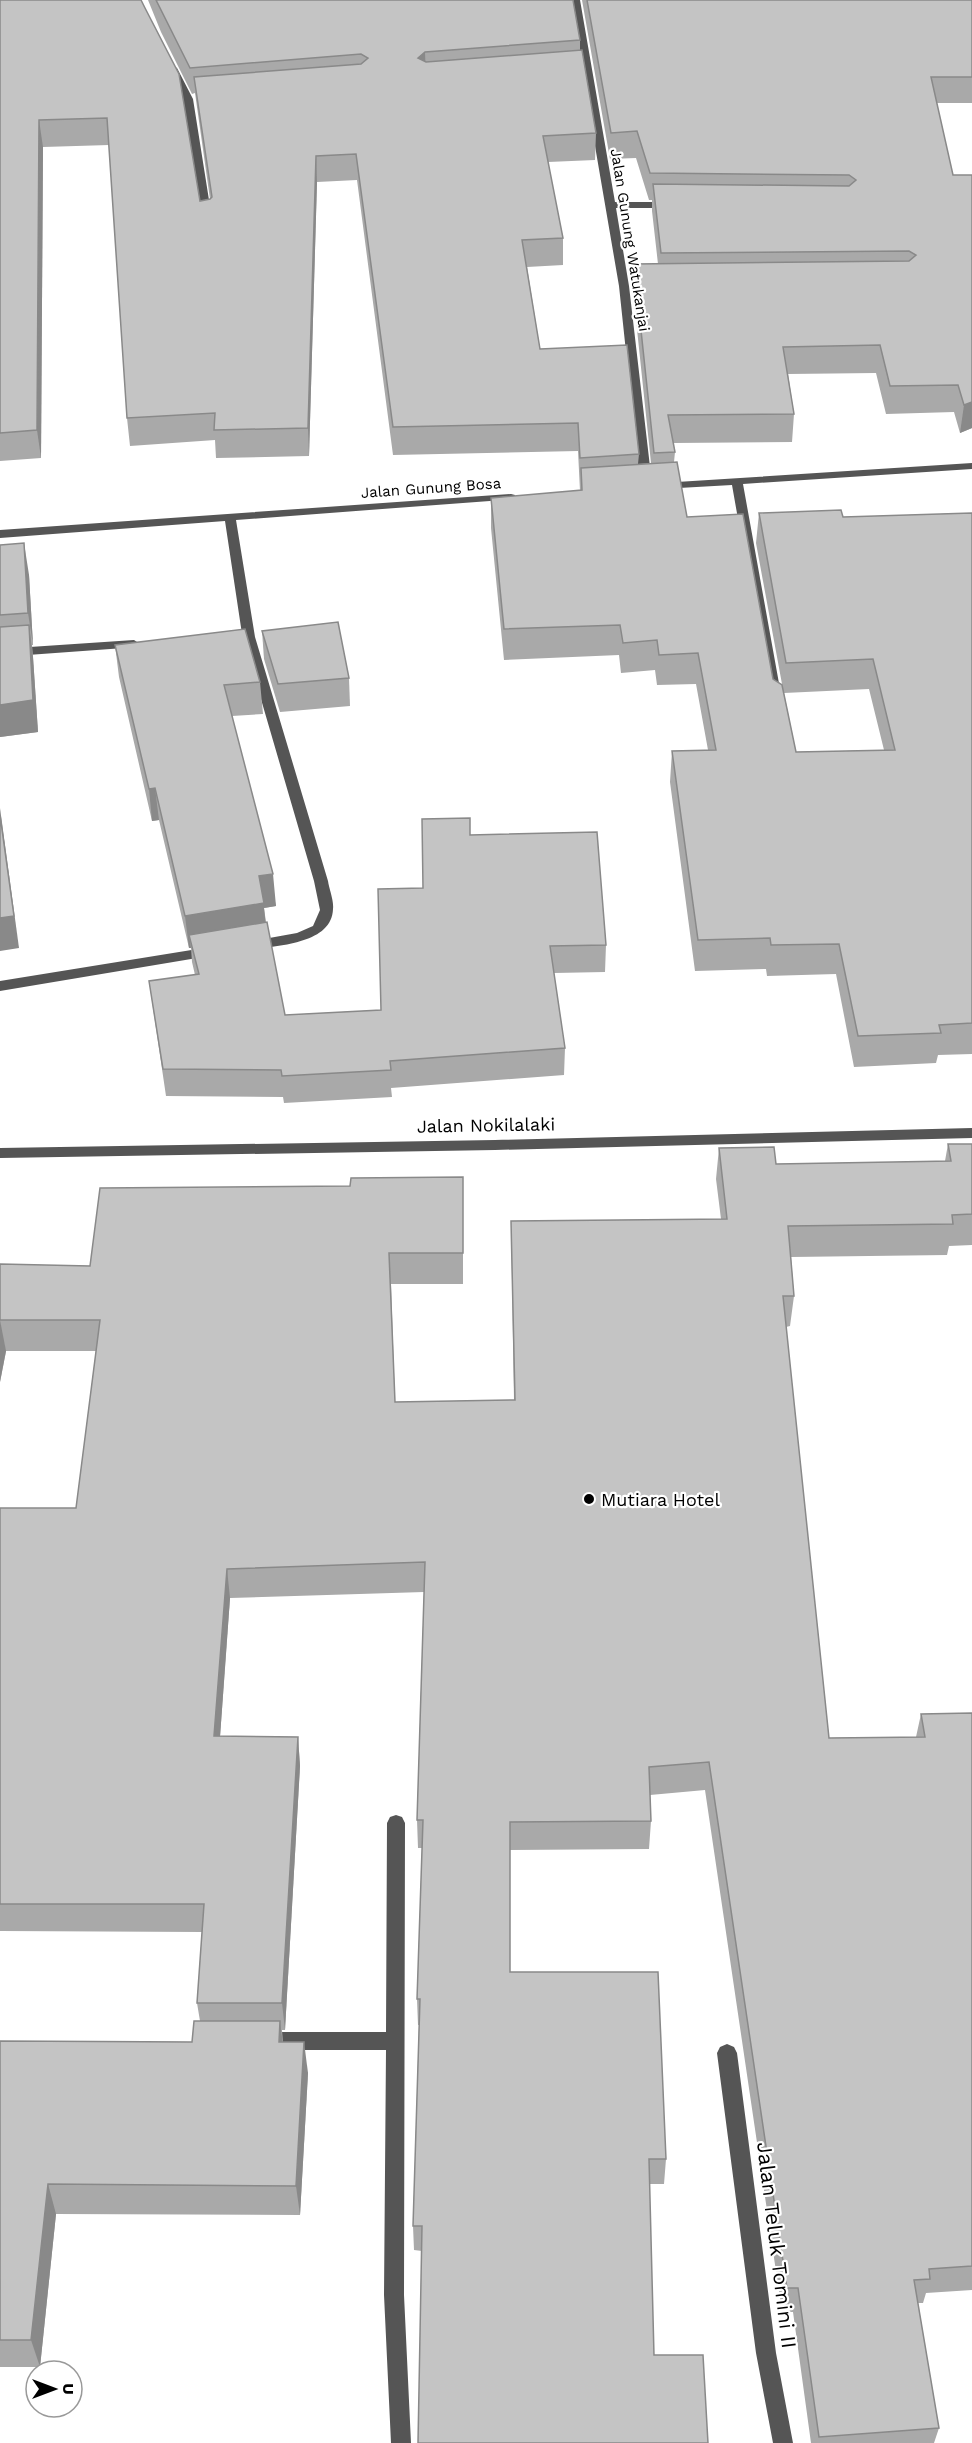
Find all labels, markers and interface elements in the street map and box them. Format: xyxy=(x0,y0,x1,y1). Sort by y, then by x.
street label: Jalan Gunung Watukanjai xyxy=(607,147,653,333)
street label: Jalan Gunung Bosa xyxy=(360,474,502,502)
street label: Jalan Nokilalaki xyxy=(417,1113,555,1137)
place label: Mutiara Hotel xyxy=(601,1489,720,1510)
marker: Mutiara Hotel xyxy=(582,1492,596,1506)
street label: Jalan Teluk Tomini II xyxy=(752,2140,802,2350)
north arrow xyxy=(24,2359,84,2419)
text: U xyxy=(59,2383,78,2395)

